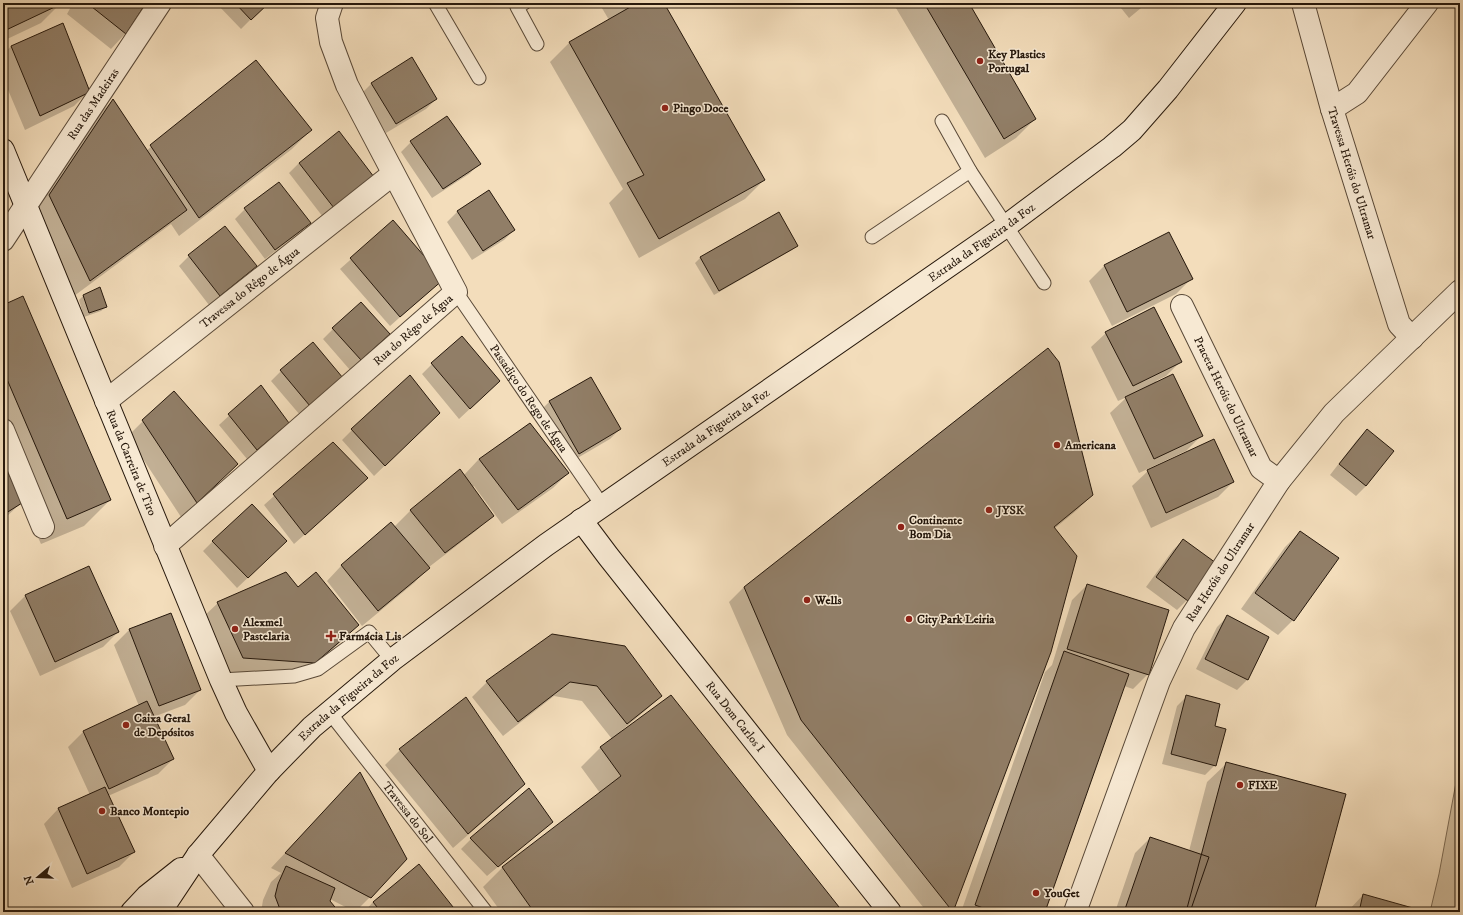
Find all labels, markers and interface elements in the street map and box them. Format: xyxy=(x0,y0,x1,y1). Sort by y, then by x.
place label: Key Plastics Portugal xyxy=(988,47,1045,76)
marker: Key Plastics Portugal xyxy=(975,56,985,66)
street label: Rua das Madeiras xyxy=(64,66,123,143)
place label: Pingo Doce xyxy=(673,101,729,116)
marker: Pingo Doce xyxy=(660,103,670,113)
street label: Travessa Heróis do Ultramar xyxy=(1324,105,1379,242)
street label: Estrada da Figueira da Foz xyxy=(926,200,1038,286)
street label: Travessa do Rêgo de Água xyxy=(197,243,303,332)
street label: Rua do Rêgo de Água xyxy=(370,291,457,369)
street label: Praceta Heróis do Ultramar xyxy=(1190,334,1262,460)
street label: Passadiço do Rego de Água xyxy=(486,342,571,456)
street label: Estrada da Figueira da Foz xyxy=(659,385,773,470)
street label: Rua da Carreira de Tiro xyxy=(103,407,160,518)
place label: Americana xyxy=(1064,438,1117,453)
marker: Americana xyxy=(1052,440,1062,450)
place label: JYSK xyxy=(995,503,1025,518)
marker: JYSK xyxy=(984,505,994,515)
place label: Continente Bom Dia xyxy=(909,513,962,542)
street label: Rua Heróis do Ultramar xyxy=(1183,519,1259,625)
marker: Continente Bom Dia xyxy=(896,522,906,532)
place label: Wells xyxy=(814,593,842,608)
marker: Wells xyxy=(802,595,812,605)
place label: City Park Leiria xyxy=(917,612,995,627)
marker: City Park Leiria xyxy=(904,614,914,624)
place label: Alexmel Pastelaria xyxy=(242,615,290,644)
marker: Alexmel Pastelaria xyxy=(230,624,240,634)
place label: Farmácia Lis xyxy=(339,629,401,644)
marker: Farmácia Lis xyxy=(326,631,336,641)
street label: Estrada da Figueira da Foz xyxy=(295,651,402,745)
street label: Rua Dom Carlos I xyxy=(702,679,768,756)
place label: Caixa Geral de Depósitos xyxy=(134,711,194,740)
marker: Caixa Geral de Depósitos xyxy=(121,720,131,730)
place label: FIXE xyxy=(1248,778,1278,793)
street label: Travessa do Sol xyxy=(379,779,436,846)
marker: FIXE xyxy=(1235,780,1245,790)
place label: Banco Montepio xyxy=(110,804,189,819)
marker: Banco Montepio xyxy=(97,806,107,816)
north arrow xyxy=(18,857,58,897)
text: N xyxy=(21,873,38,886)
place label: YouGet xyxy=(1043,886,1080,901)
marker: YouGet xyxy=(1031,888,1041,898)

